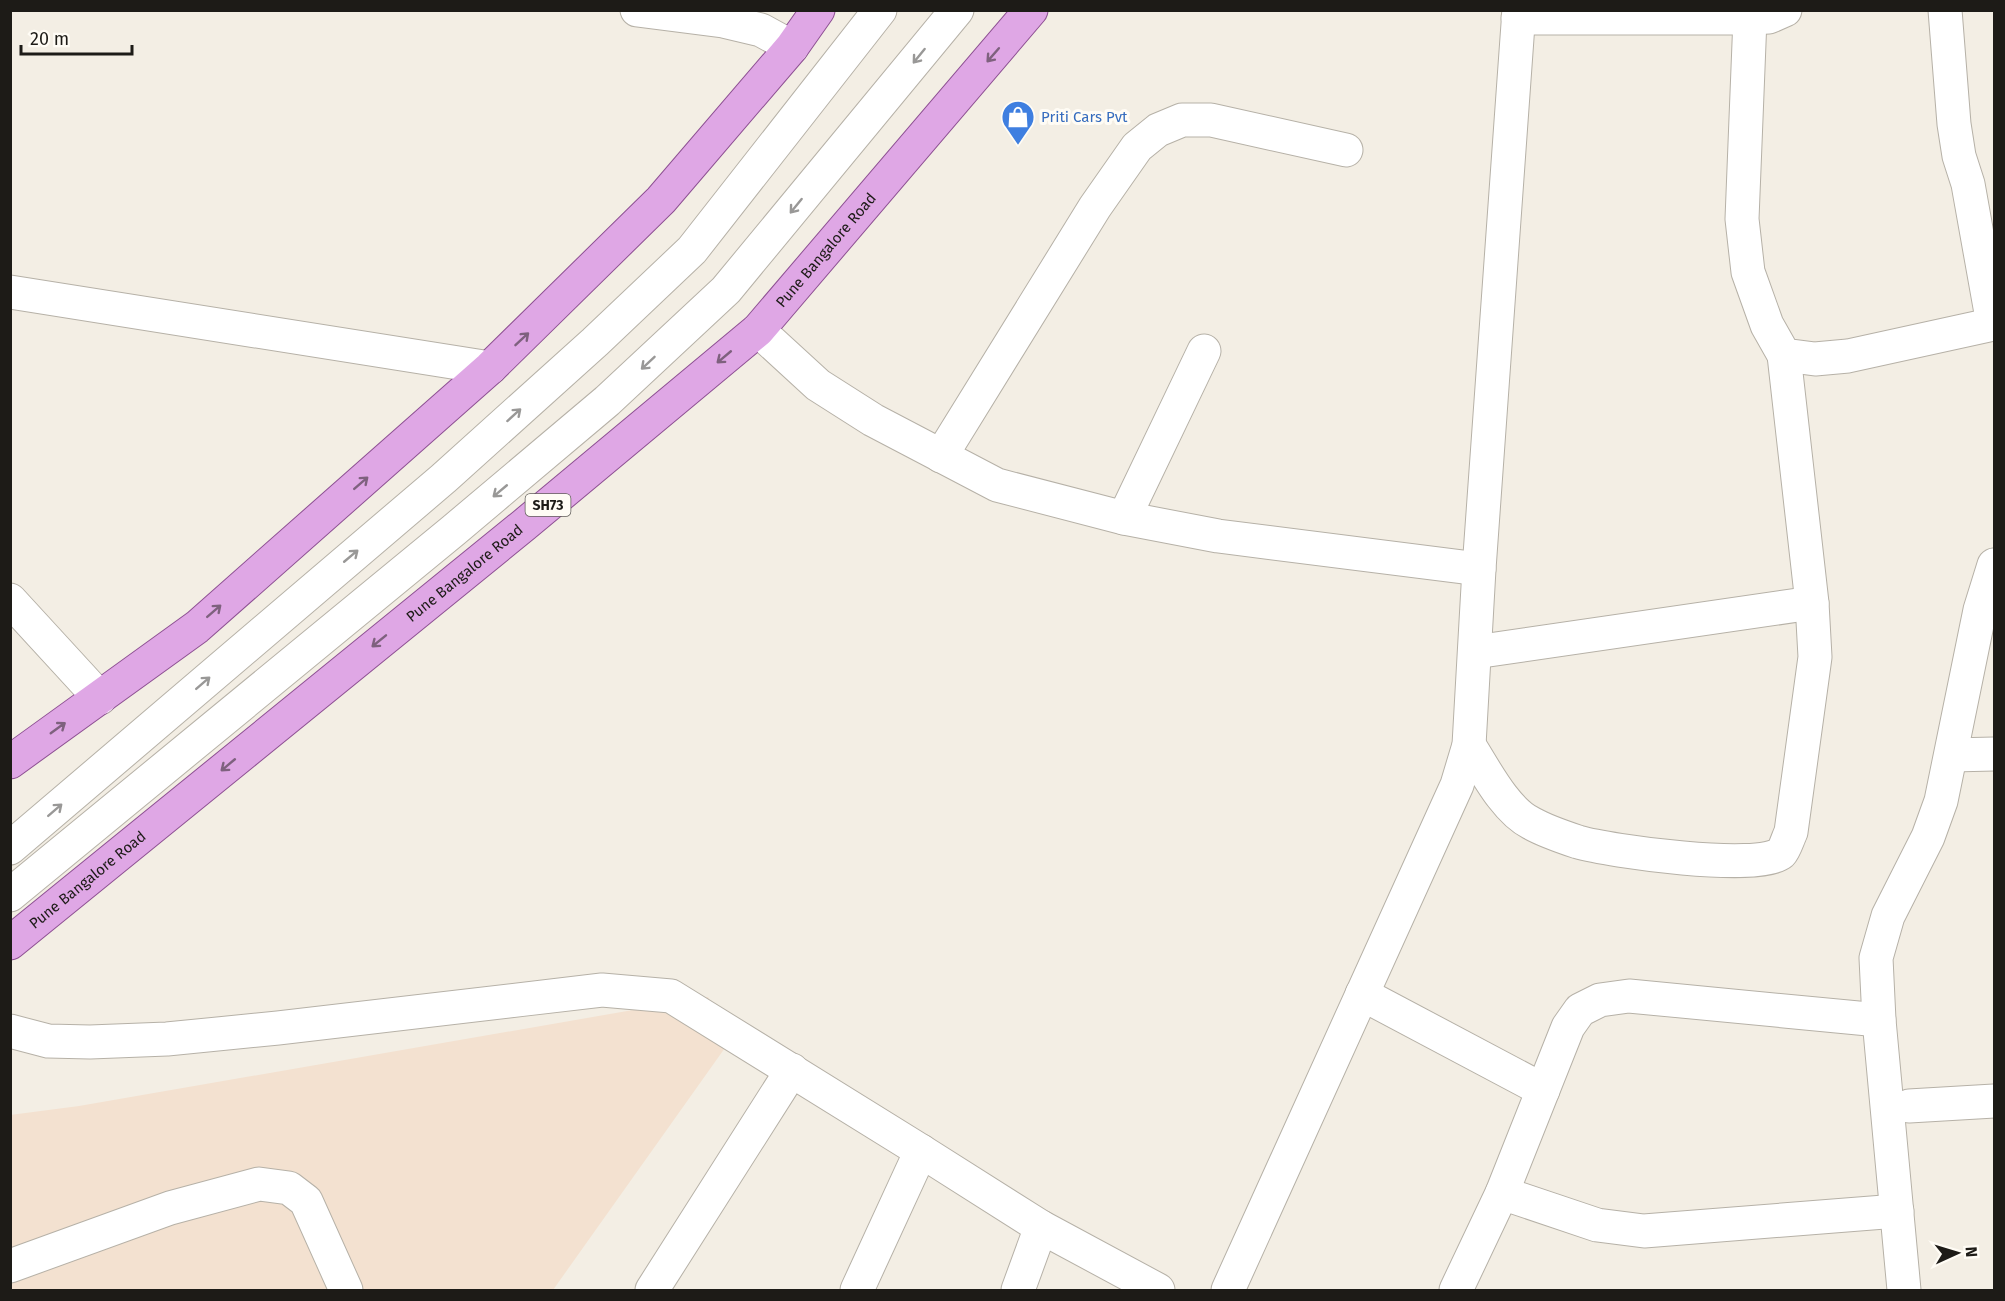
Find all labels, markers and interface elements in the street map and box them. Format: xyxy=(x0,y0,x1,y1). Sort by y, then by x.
scale bar xyxy=(21,18,132,56)
text: 20 m xyxy=(30,28,69,50)
one-way arrow xyxy=(986,47,1000,62)
one-way arrow xyxy=(913,48,926,64)
shop icon: Priti Cars Pvt xyxy=(1000,99,1036,146)
place label: Priti Cars Pvt xyxy=(1041,108,1128,126)
street label: Pune Bangalore Road xyxy=(772,189,880,311)
one-way arrow xyxy=(789,198,802,214)
one-way arrow xyxy=(514,331,529,346)
one-way arrow xyxy=(716,351,732,364)
one-way arrow xyxy=(640,356,655,370)
one-way arrow xyxy=(507,408,522,422)
one-way arrow xyxy=(352,476,368,490)
one-way arrow xyxy=(493,484,508,498)
road number: SH73 xyxy=(526,494,570,516)
street label: Pune Bangalore Road xyxy=(403,521,527,626)
one-way arrow xyxy=(343,549,358,563)
one-way arrow xyxy=(206,605,222,618)
one-way arrow xyxy=(371,635,387,648)
one-way arrow xyxy=(195,676,211,689)
one-way arrow xyxy=(49,722,65,734)
one-way arrow xyxy=(221,758,236,772)
one-way arrow xyxy=(47,803,62,817)
street label: Pune Bangalore Road xyxy=(26,827,149,933)
north arrow xyxy=(1927,1223,1987,1283)
text: N xyxy=(1962,1246,1981,1258)

